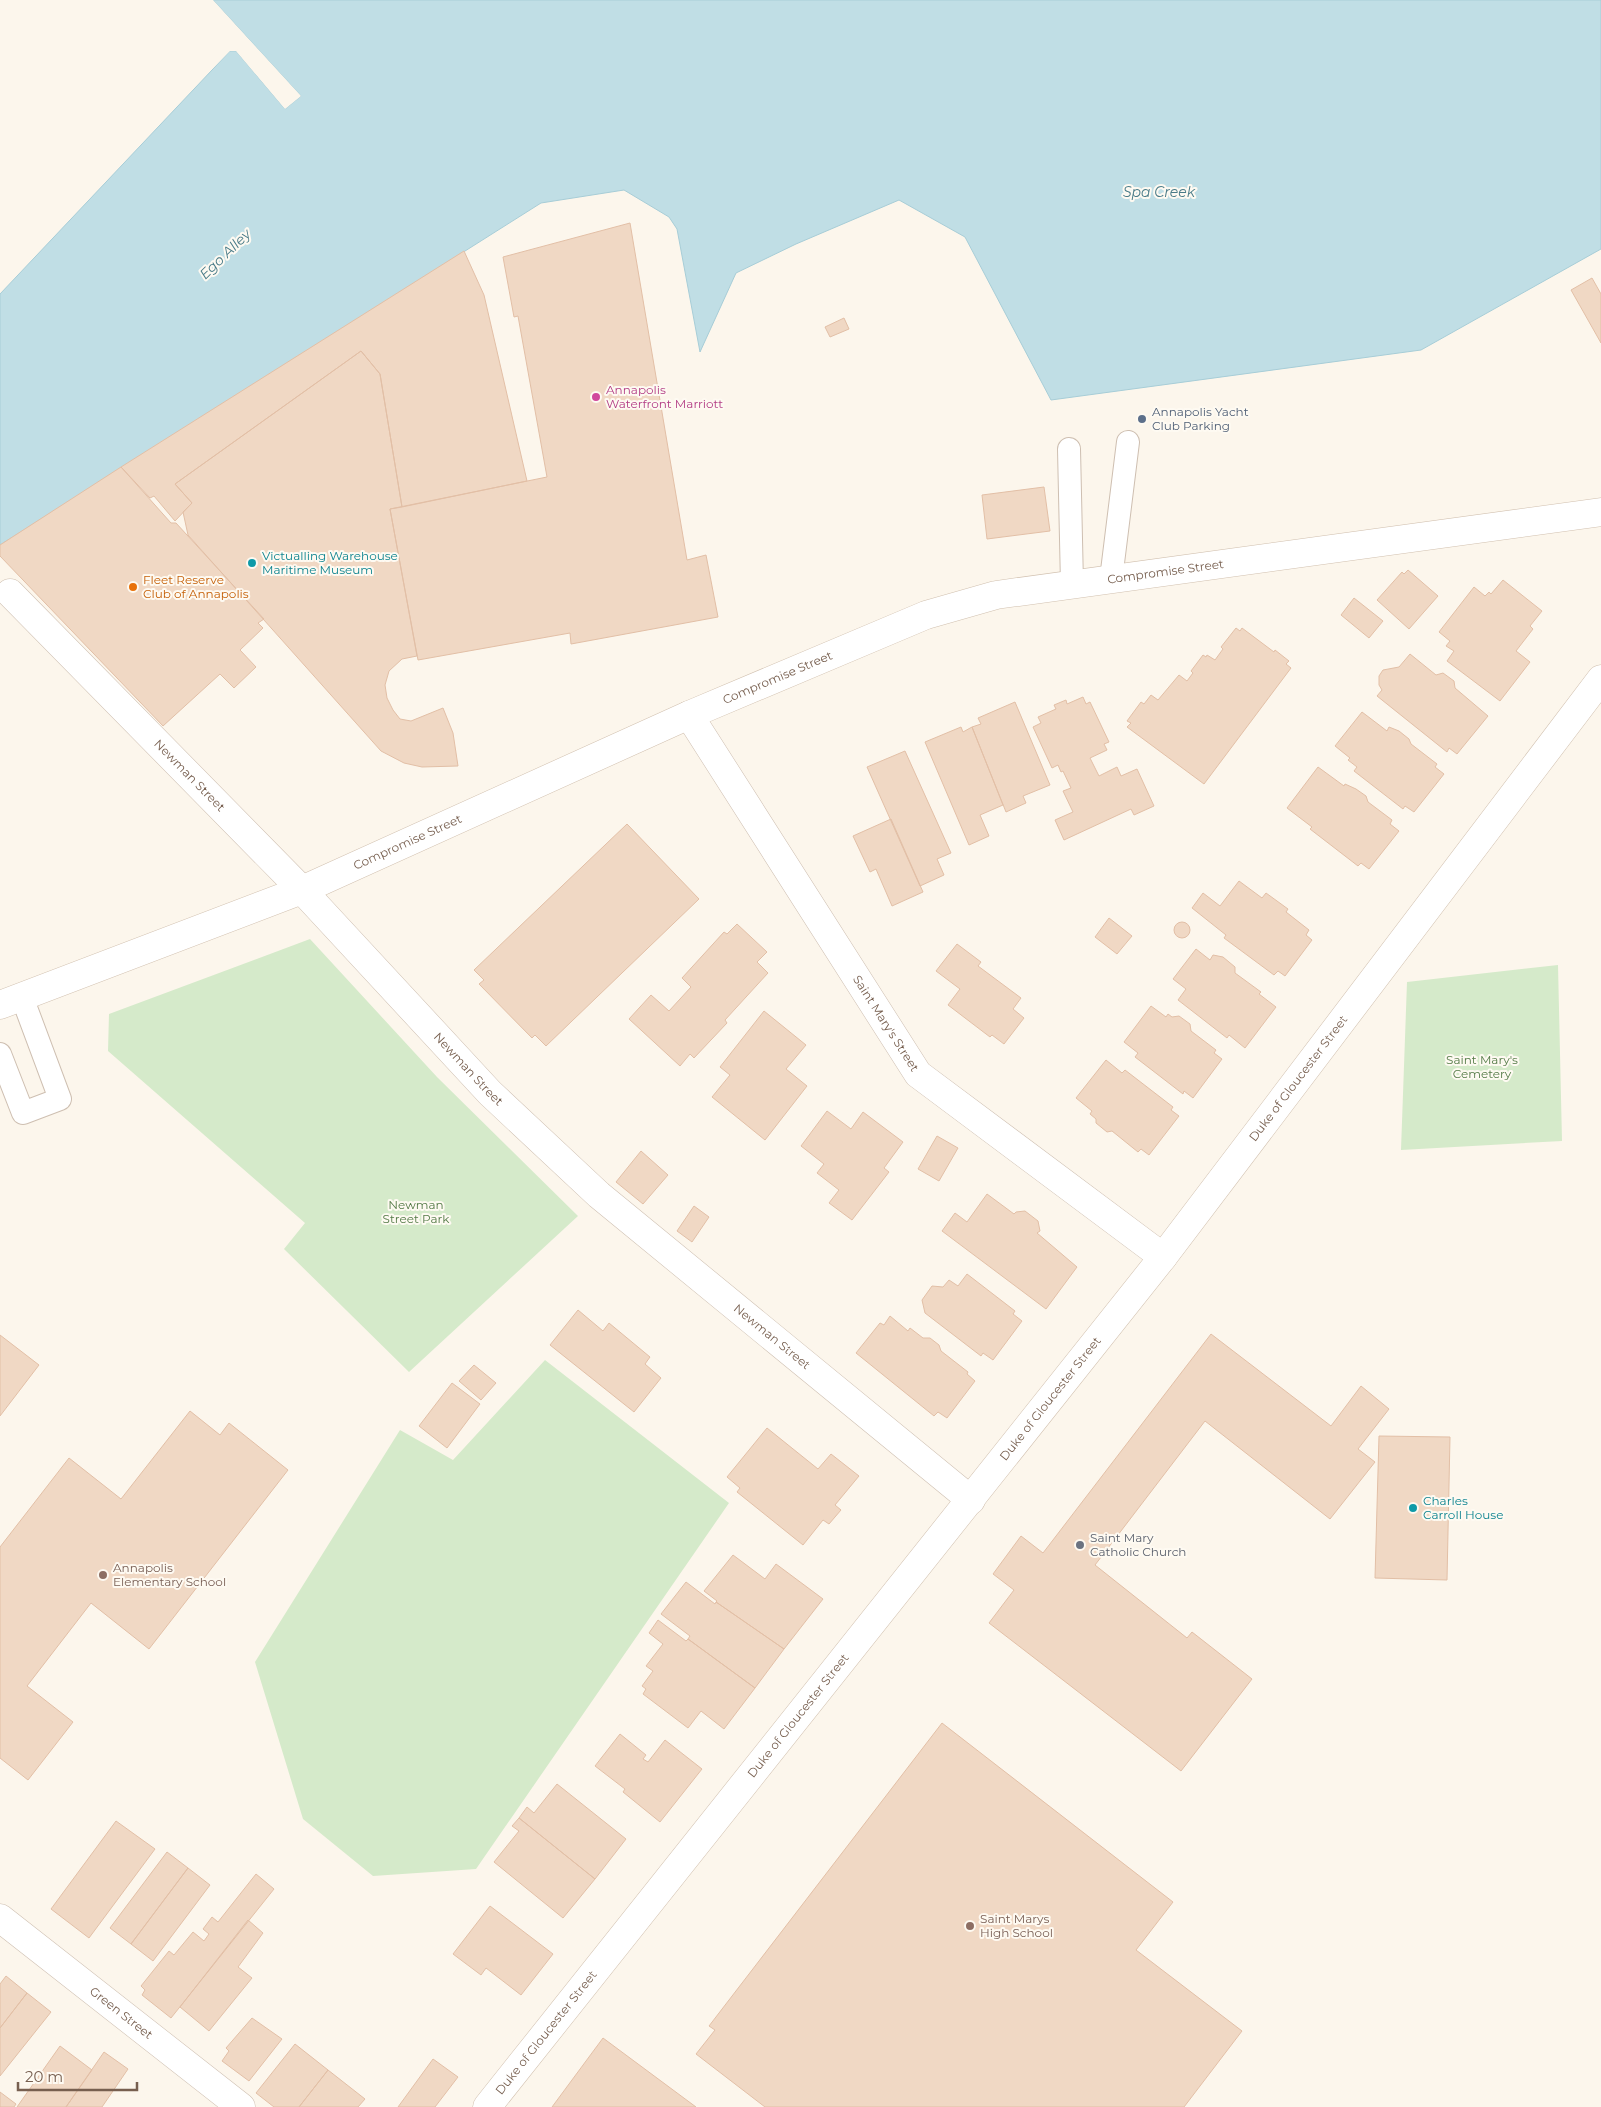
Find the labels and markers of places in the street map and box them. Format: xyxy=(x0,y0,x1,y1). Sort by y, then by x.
place label: Annapolis Waterfront Marriott xyxy=(606,382,723,411)
marker: Annapolis Waterfront Marriott xyxy=(590,391,602,403)
place label: Annapolis Yacht Club Parking xyxy=(1152,404,1249,433)
marker: Annapolis Yacht Club Parking xyxy=(1136,413,1148,425)
place label: Victualling Warehouse Maritime Museum xyxy=(262,548,398,577)
marker: Victualling Warehouse Maritime Museum xyxy=(246,557,258,569)
place label: Fleet Reserve Club of Annapolis xyxy=(143,572,249,601)
marker: Fleet Reserve Club of Annapolis xyxy=(127,581,139,593)
place label: Charles Carroll House xyxy=(1423,1493,1503,1522)
marker: Charles Carroll House xyxy=(1407,1502,1419,1514)
place label: Saint Mary Catholic Church xyxy=(1090,1530,1186,1559)
marker: Saint Mary Catholic Church xyxy=(1074,1539,1086,1551)
place label: Annapolis Elementary School xyxy=(113,1560,226,1589)
marker: Annapolis Elementary School xyxy=(97,1569,109,1581)
place label: Saint Marys High School xyxy=(980,1911,1053,1940)
marker: Saint Marys High School xyxy=(964,1920,976,1932)

